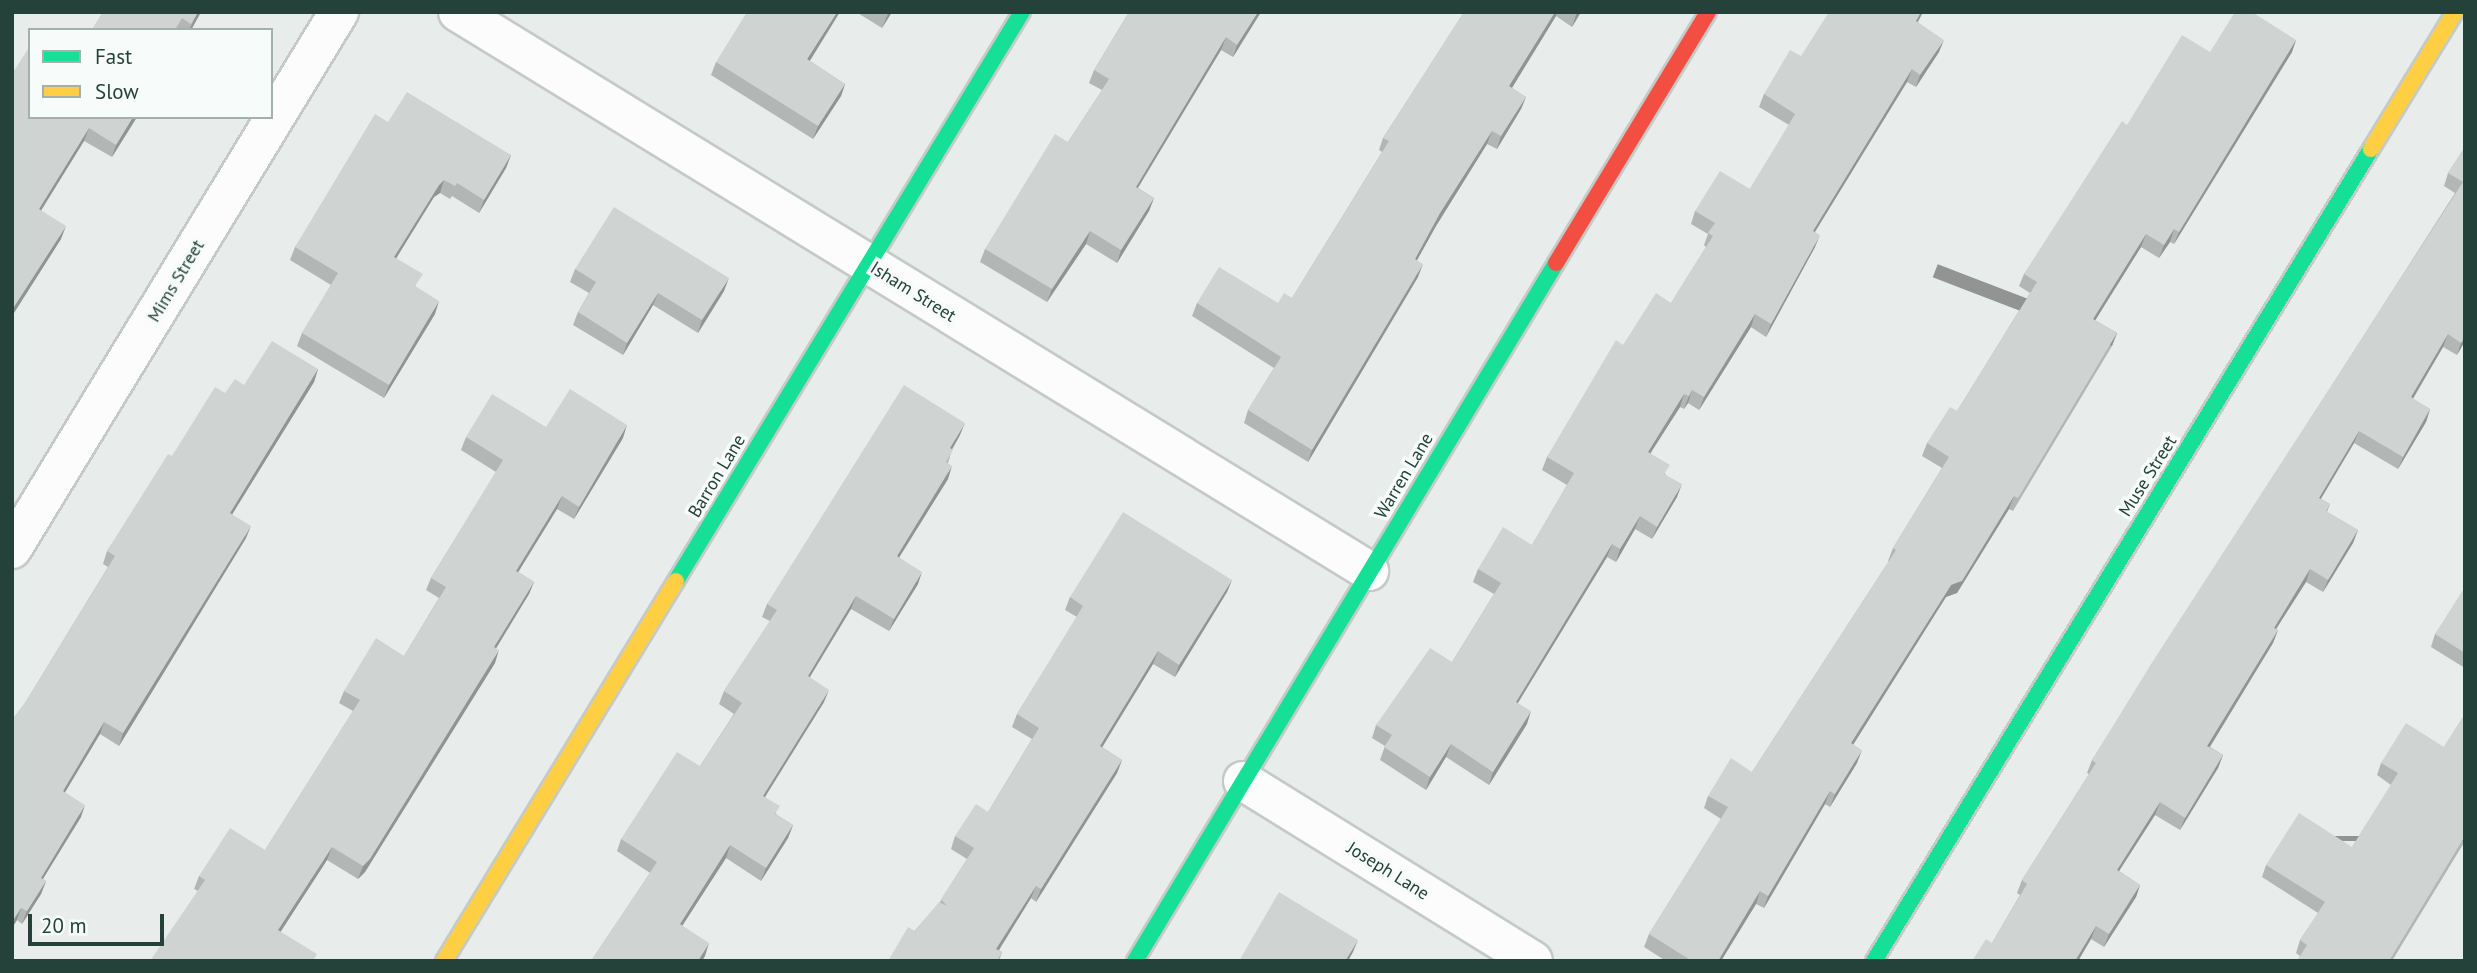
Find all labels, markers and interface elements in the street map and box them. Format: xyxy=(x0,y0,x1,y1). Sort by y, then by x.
legend xyxy=(28,28,273,119)
text: Fast xyxy=(95,43,132,70)
text: Slow xyxy=(95,78,139,105)
street label: Mims Street xyxy=(143,236,209,326)
street label: Isham Street xyxy=(866,257,960,327)
street label: Warren Lane xyxy=(1370,429,1438,523)
street label: Barron Lane xyxy=(684,431,750,521)
street label: Muse Street xyxy=(2115,432,2181,520)
street label: Joseph Lane xyxy=(1343,837,1433,905)
scale bar xyxy=(32,900,168,944)
text: 20 m xyxy=(41,912,87,939)

